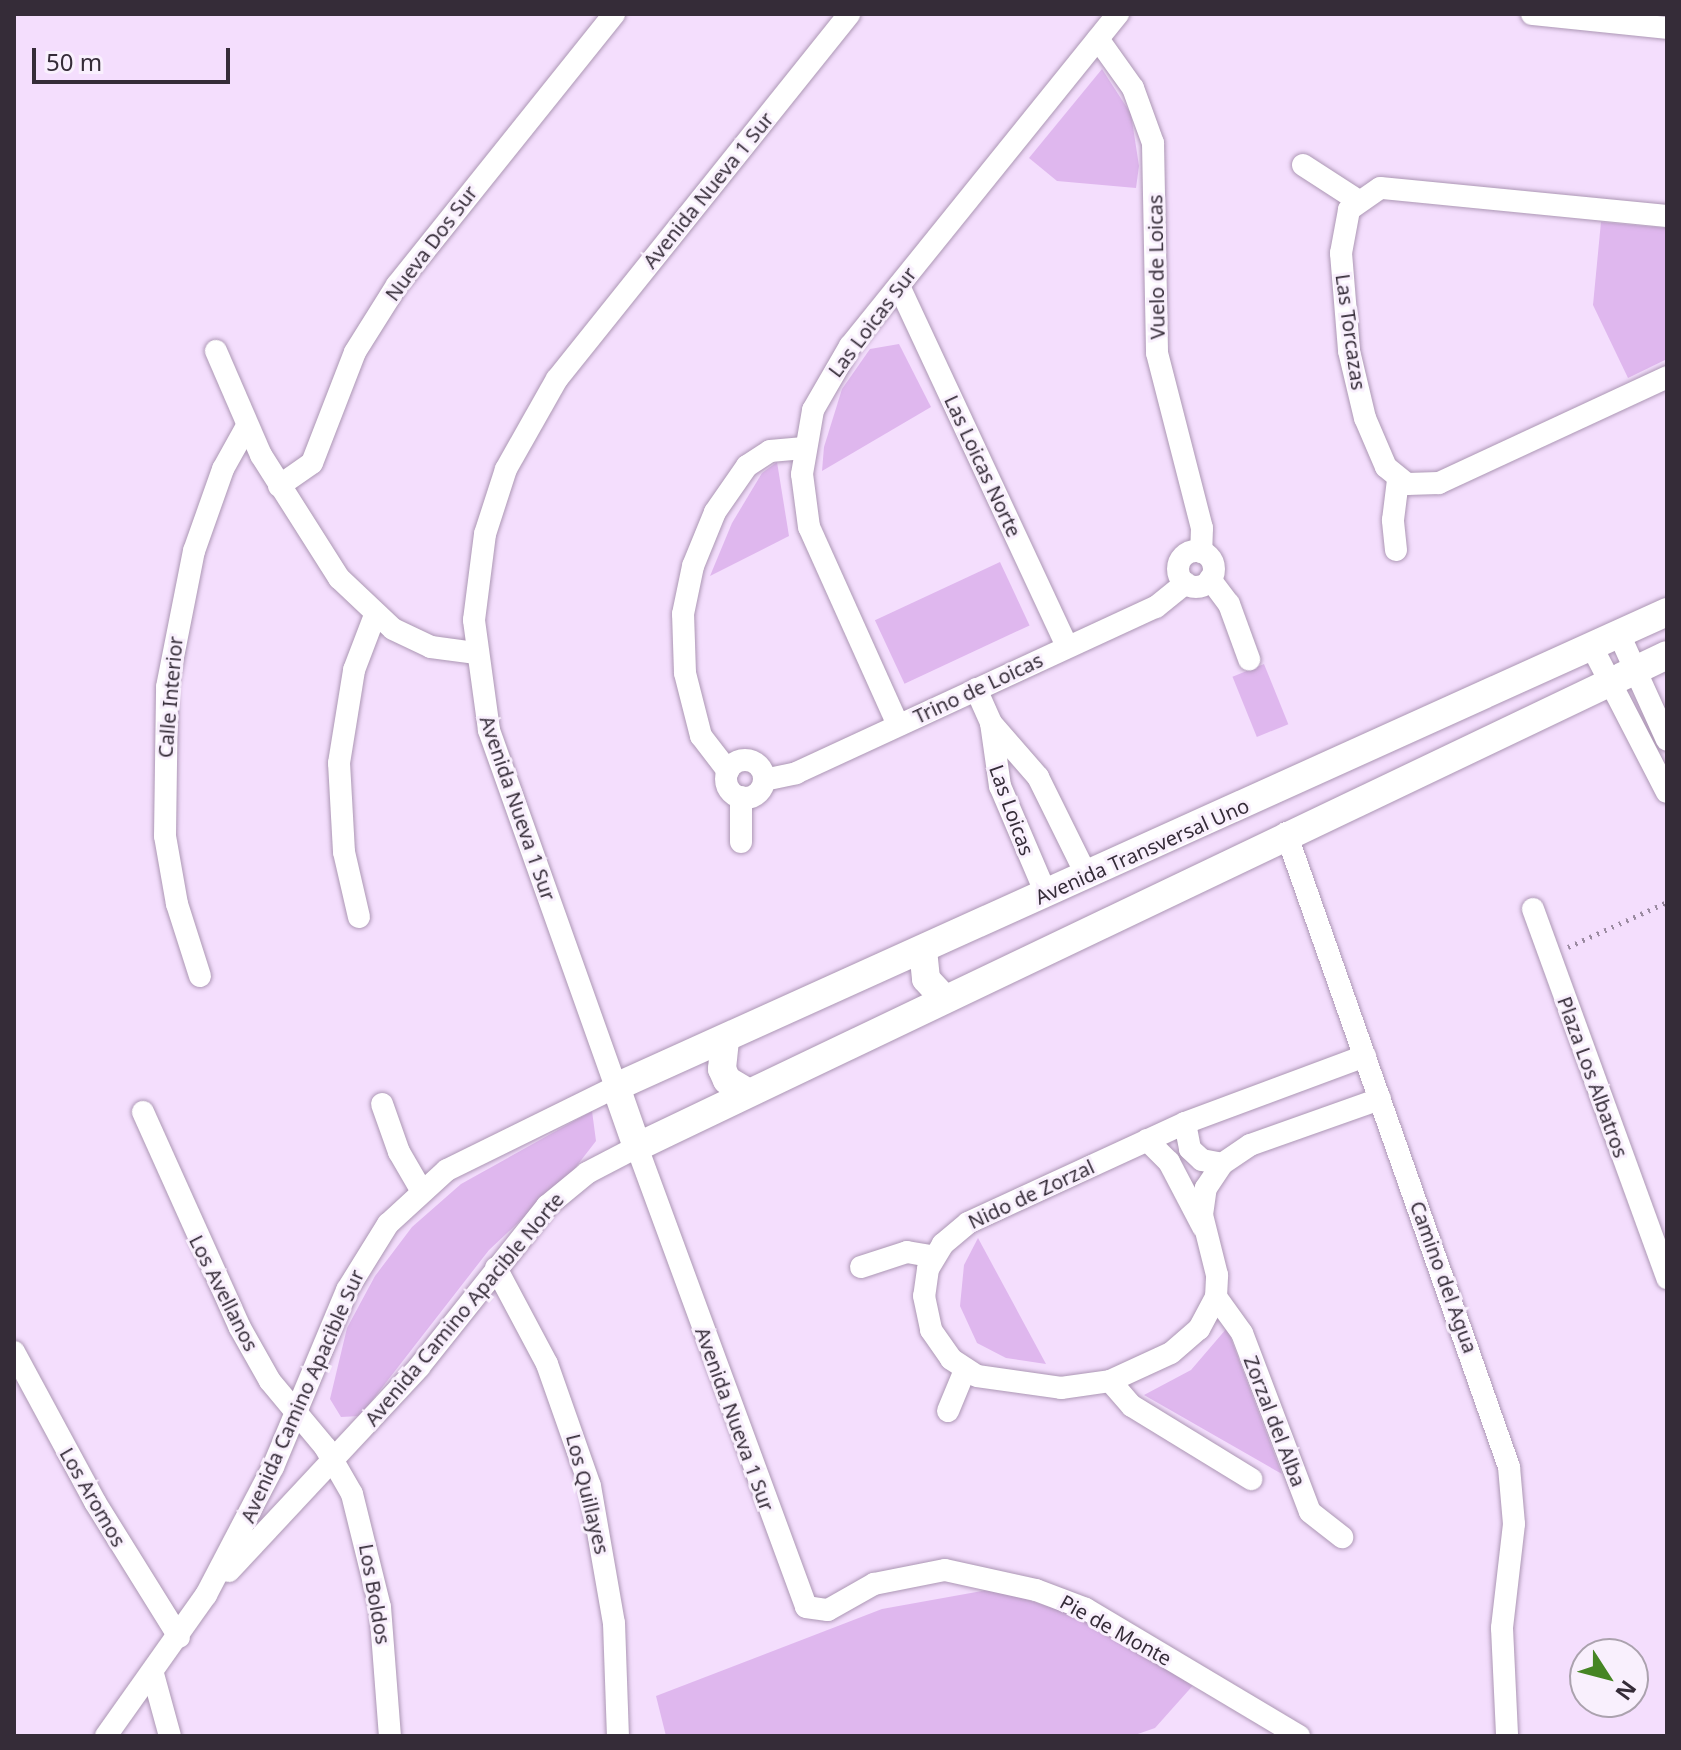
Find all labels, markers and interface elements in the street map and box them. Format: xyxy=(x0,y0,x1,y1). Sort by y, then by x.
scale bar xyxy=(36,32,234,82)
text: 50 m xyxy=(46,45,102,78)
street label: Avenida Nueva 1 Sur xyxy=(638,107,778,273)
street label: Nueva Dos Sur xyxy=(380,181,482,305)
street label: Vuelo de Loicas xyxy=(1143,194,1169,340)
street label: Las Loicas Sur xyxy=(823,262,921,382)
street label: Las Torcazas xyxy=(1331,272,1371,392)
street label: Las Loicas Norte xyxy=(940,391,1026,541)
street label: Calle Interior xyxy=(153,635,187,759)
street label: Trino de Loicas xyxy=(909,648,1047,728)
street label: Avenida Nueva 1 Sur xyxy=(475,713,561,903)
street label: Las Loicas xyxy=(985,761,1039,859)
street label: Avenida Transversal Uno xyxy=(1031,793,1253,909)
street label: Plaza Los Albatros xyxy=(1553,993,1633,1161)
street label: Nido de Zorzal xyxy=(964,1154,1098,1234)
street label: Avenida Camino Apacible Norte xyxy=(359,1188,569,1430)
street label: Camino del Agua xyxy=(1405,1198,1483,1356)
street label: Los Avellanos xyxy=(184,1231,264,1355)
street label: Avenida Camino Apacible Sur xyxy=(235,1266,369,1526)
street label: Avenida Nueva 1 Sur xyxy=(691,1324,779,1514)
street label: Zorzal del Alba xyxy=(1239,1352,1311,1490)
street label: Los Quillayes xyxy=(561,1431,615,1557)
street label: Los Aromos xyxy=(55,1443,131,1551)
street label: Los Boldos xyxy=(354,1542,396,1646)
street label: Pie de Monte xyxy=(1056,1590,1176,1670)
north arrow xyxy=(1569,1638,1649,1718)
text: N xyxy=(1609,1675,1644,1707)

